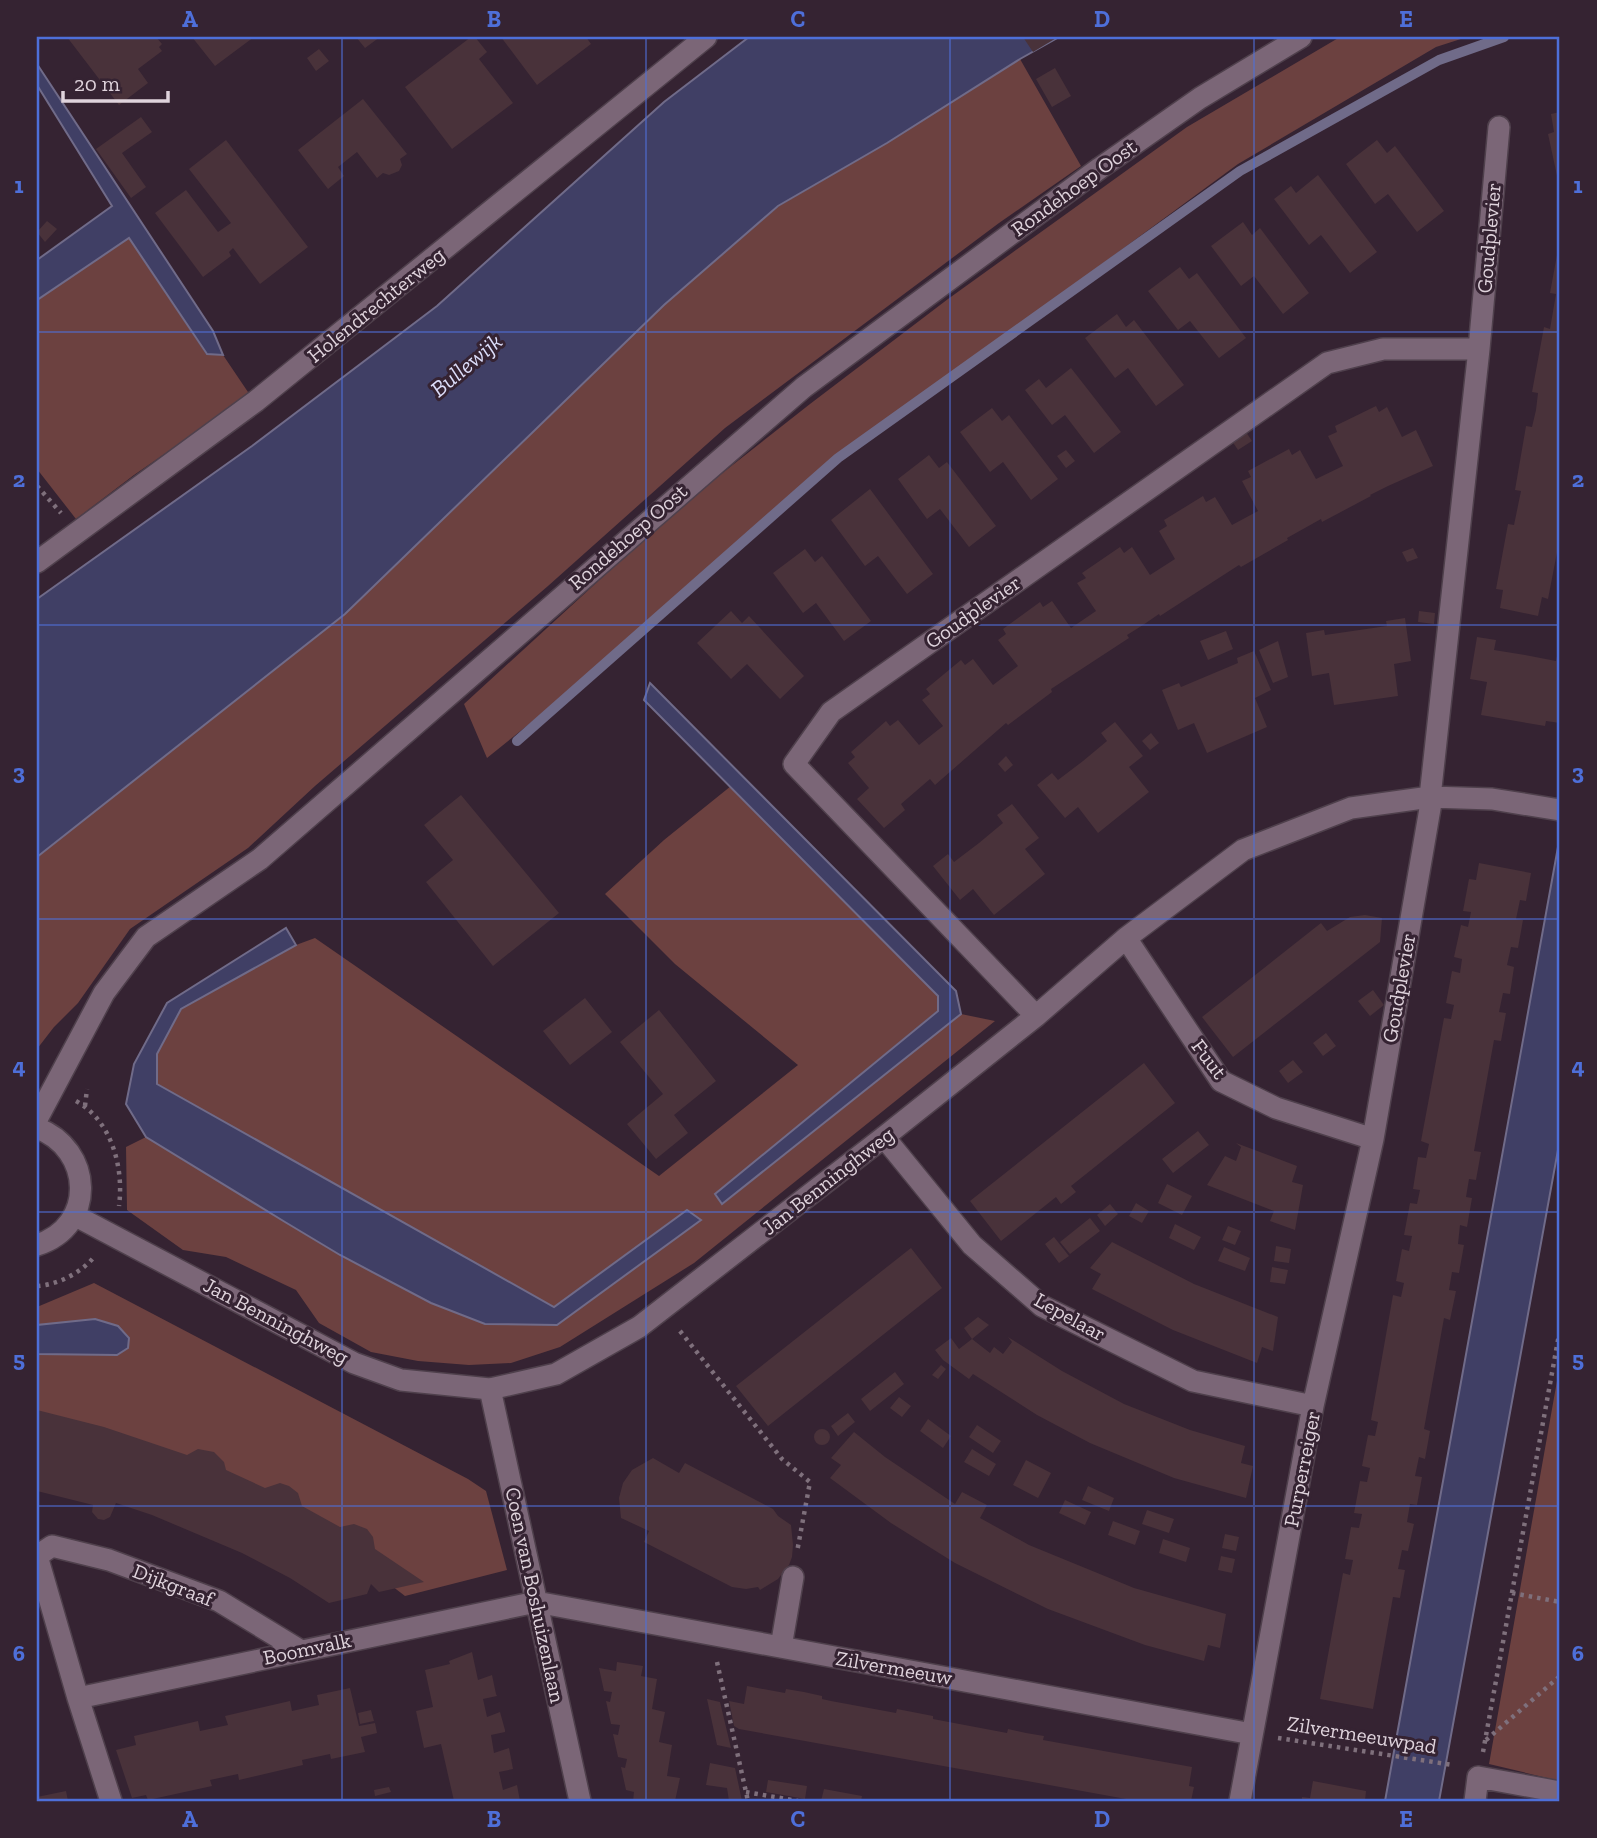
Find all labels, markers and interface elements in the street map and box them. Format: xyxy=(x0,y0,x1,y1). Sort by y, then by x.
text: A xyxy=(182,5,198,33)
text: B xyxy=(487,5,501,33)
text: C xyxy=(791,5,805,33)
text: D xyxy=(1094,5,1110,33)
text: E xyxy=(1399,5,1413,33)
scale bar xyxy=(63,60,168,104)
text: 20 m xyxy=(74,71,120,96)
street label: Rondehoep Oost xyxy=(1006,134,1141,241)
text: 1 xyxy=(14,171,24,199)
text: 1 xyxy=(1573,171,1583,199)
street label: Goudplevier xyxy=(1471,182,1506,294)
street label: Holendrechterweg xyxy=(302,241,450,368)
water label: Bullewijk xyxy=(425,327,507,403)
text: 2 xyxy=(13,465,25,493)
text: 2 xyxy=(1572,465,1584,493)
street label: Rondehoep Oost xyxy=(563,478,692,595)
street label: Goudplevier xyxy=(920,570,1025,654)
text: 3 xyxy=(13,758,25,786)
text: 3 xyxy=(1572,758,1584,786)
street label: Goudplevier xyxy=(1377,931,1420,1044)
street label: Fuut xyxy=(1186,1034,1232,1084)
text: 4 xyxy=(12,1052,26,1080)
text: 4 xyxy=(1571,1052,1585,1080)
street label: Jan Benninghweg xyxy=(757,1121,899,1240)
street label: Jan Benninghweg xyxy=(199,1272,353,1370)
street label: Lepelaar xyxy=(1030,1287,1110,1346)
text: 5 xyxy=(13,1345,25,1373)
text: 5 xyxy=(1572,1345,1584,1373)
street label: Purperreiger xyxy=(1278,1409,1325,1529)
street label: Coen van Boshuizenlaan xyxy=(500,1485,571,1705)
street label: Dijkgraaf xyxy=(129,1558,218,1613)
street label: Boomvalk xyxy=(261,1627,353,1670)
text: 6 xyxy=(13,1639,25,1667)
text: 6 xyxy=(1572,1639,1584,1667)
street label: Zilvermeeuw xyxy=(834,1645,954,1690)
street label: Zilvermeeuwpad xyxy=(1286,1710,1439,1759)
text: A xyxy=(182,1805,198,1833)
text: B xyxy=(487,1805,501,1833)
text: C xyxy=(791,1805,805,1833)
text: D xyxy=(1094,1805,1110,1833)
text: E xyxy=(1399,1805,1413,1833)

